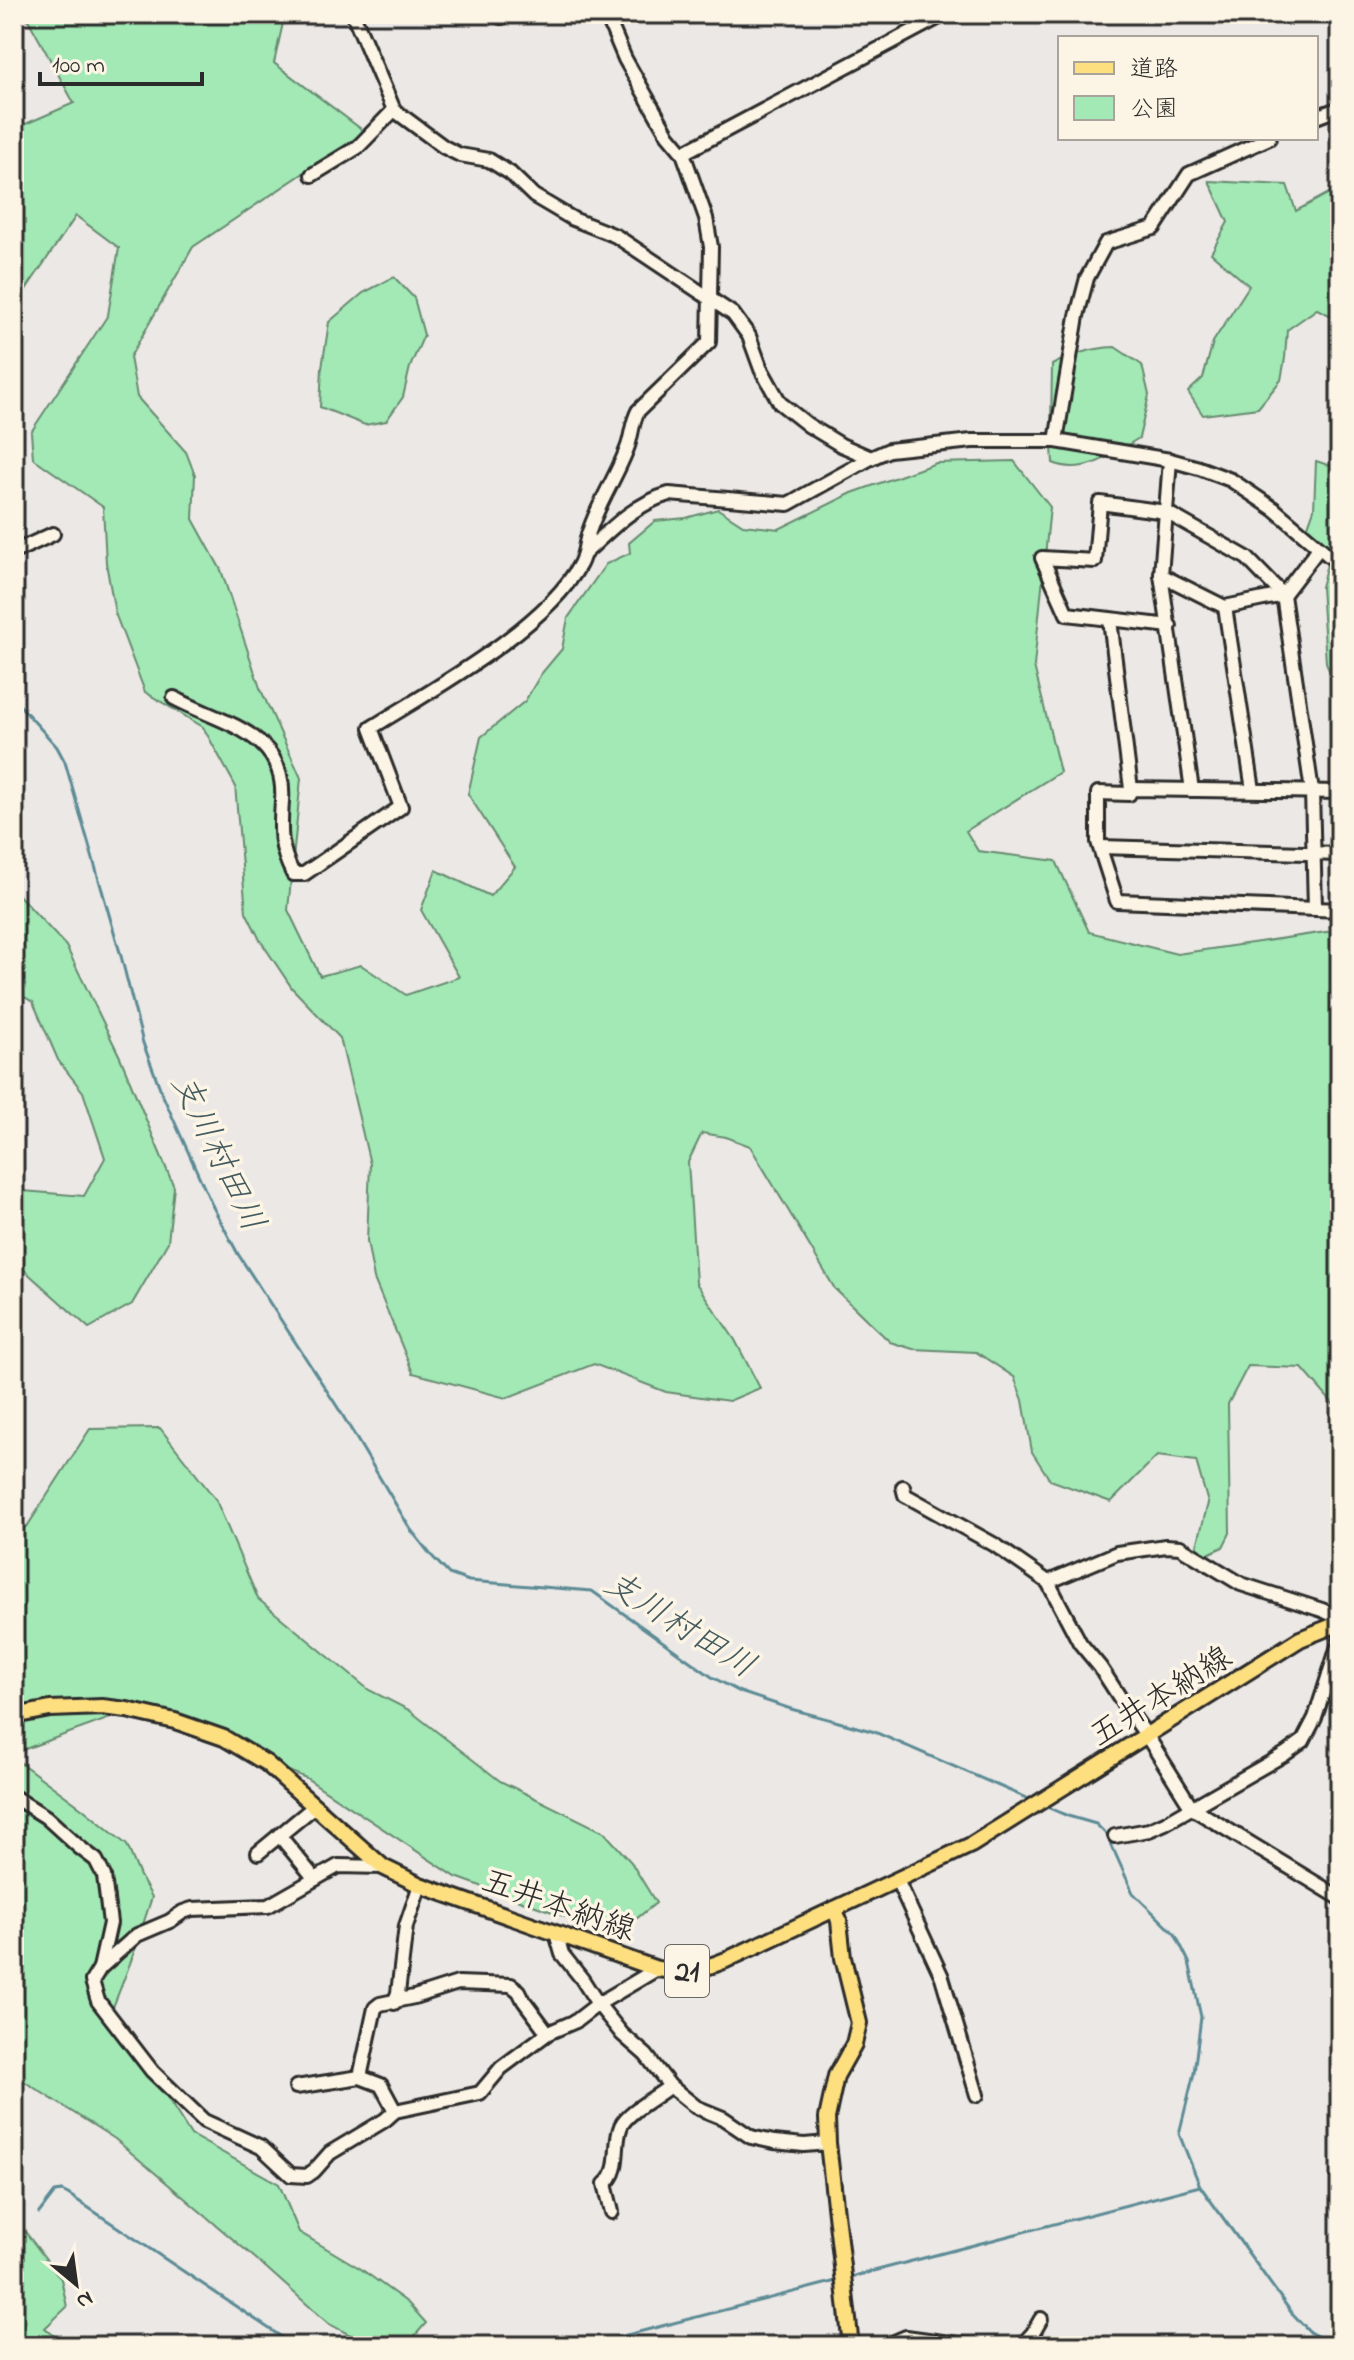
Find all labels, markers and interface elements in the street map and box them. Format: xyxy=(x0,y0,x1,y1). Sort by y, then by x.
scale bar xyxy=(40,36,202,86)
legend xyxy=(1058,36,1318,140)
text: 100 m xyxy=(52,49,105,84)
text: 道路 xyxy=(1130,53,1178,88)
text: 公園 xyxy=(1130,93,1178,128)
water label: 支川村田川 xyxy=(157,1066,276,1241)
water label: 支川村田川 xyxy=(594,1560,764,1693)
street label: 五井本納線 xyxy=(1082,1636,1242,1760)
street label: 五井本納線 xyxy=(475,1859,641,1956)
road number: 21 xyxy=(665,1945,709,1997)
north arrow xyxy=(36,2244,116,2324)
text: N xyxy=(70,2281,98,2316)

